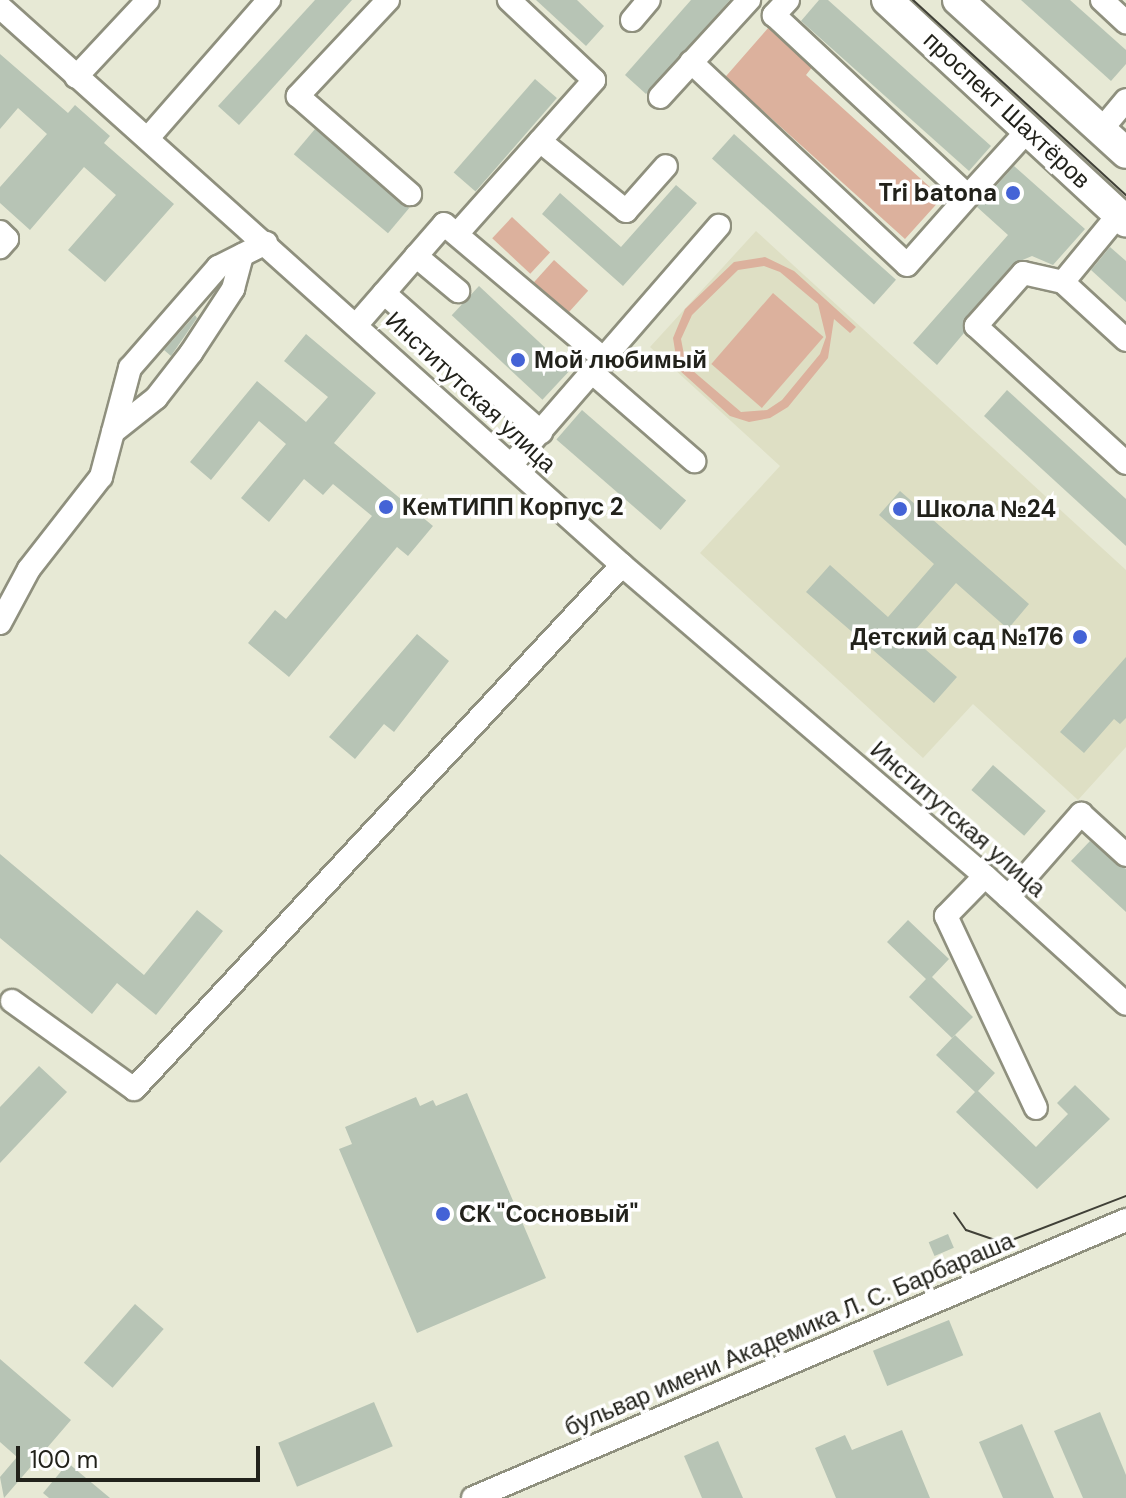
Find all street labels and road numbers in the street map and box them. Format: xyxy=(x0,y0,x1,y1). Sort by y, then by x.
street label: проспект Шахтёров xyxy=(918,25,1096,195)
street label: Институтская улица xyxy=(380,306,562,478)
street label: Институтская улица xyxy=(865,735,1051,903)
street label: бульвар имени Академика Л. С. Барбараша xyxy=(560,1226,1018,1442)

